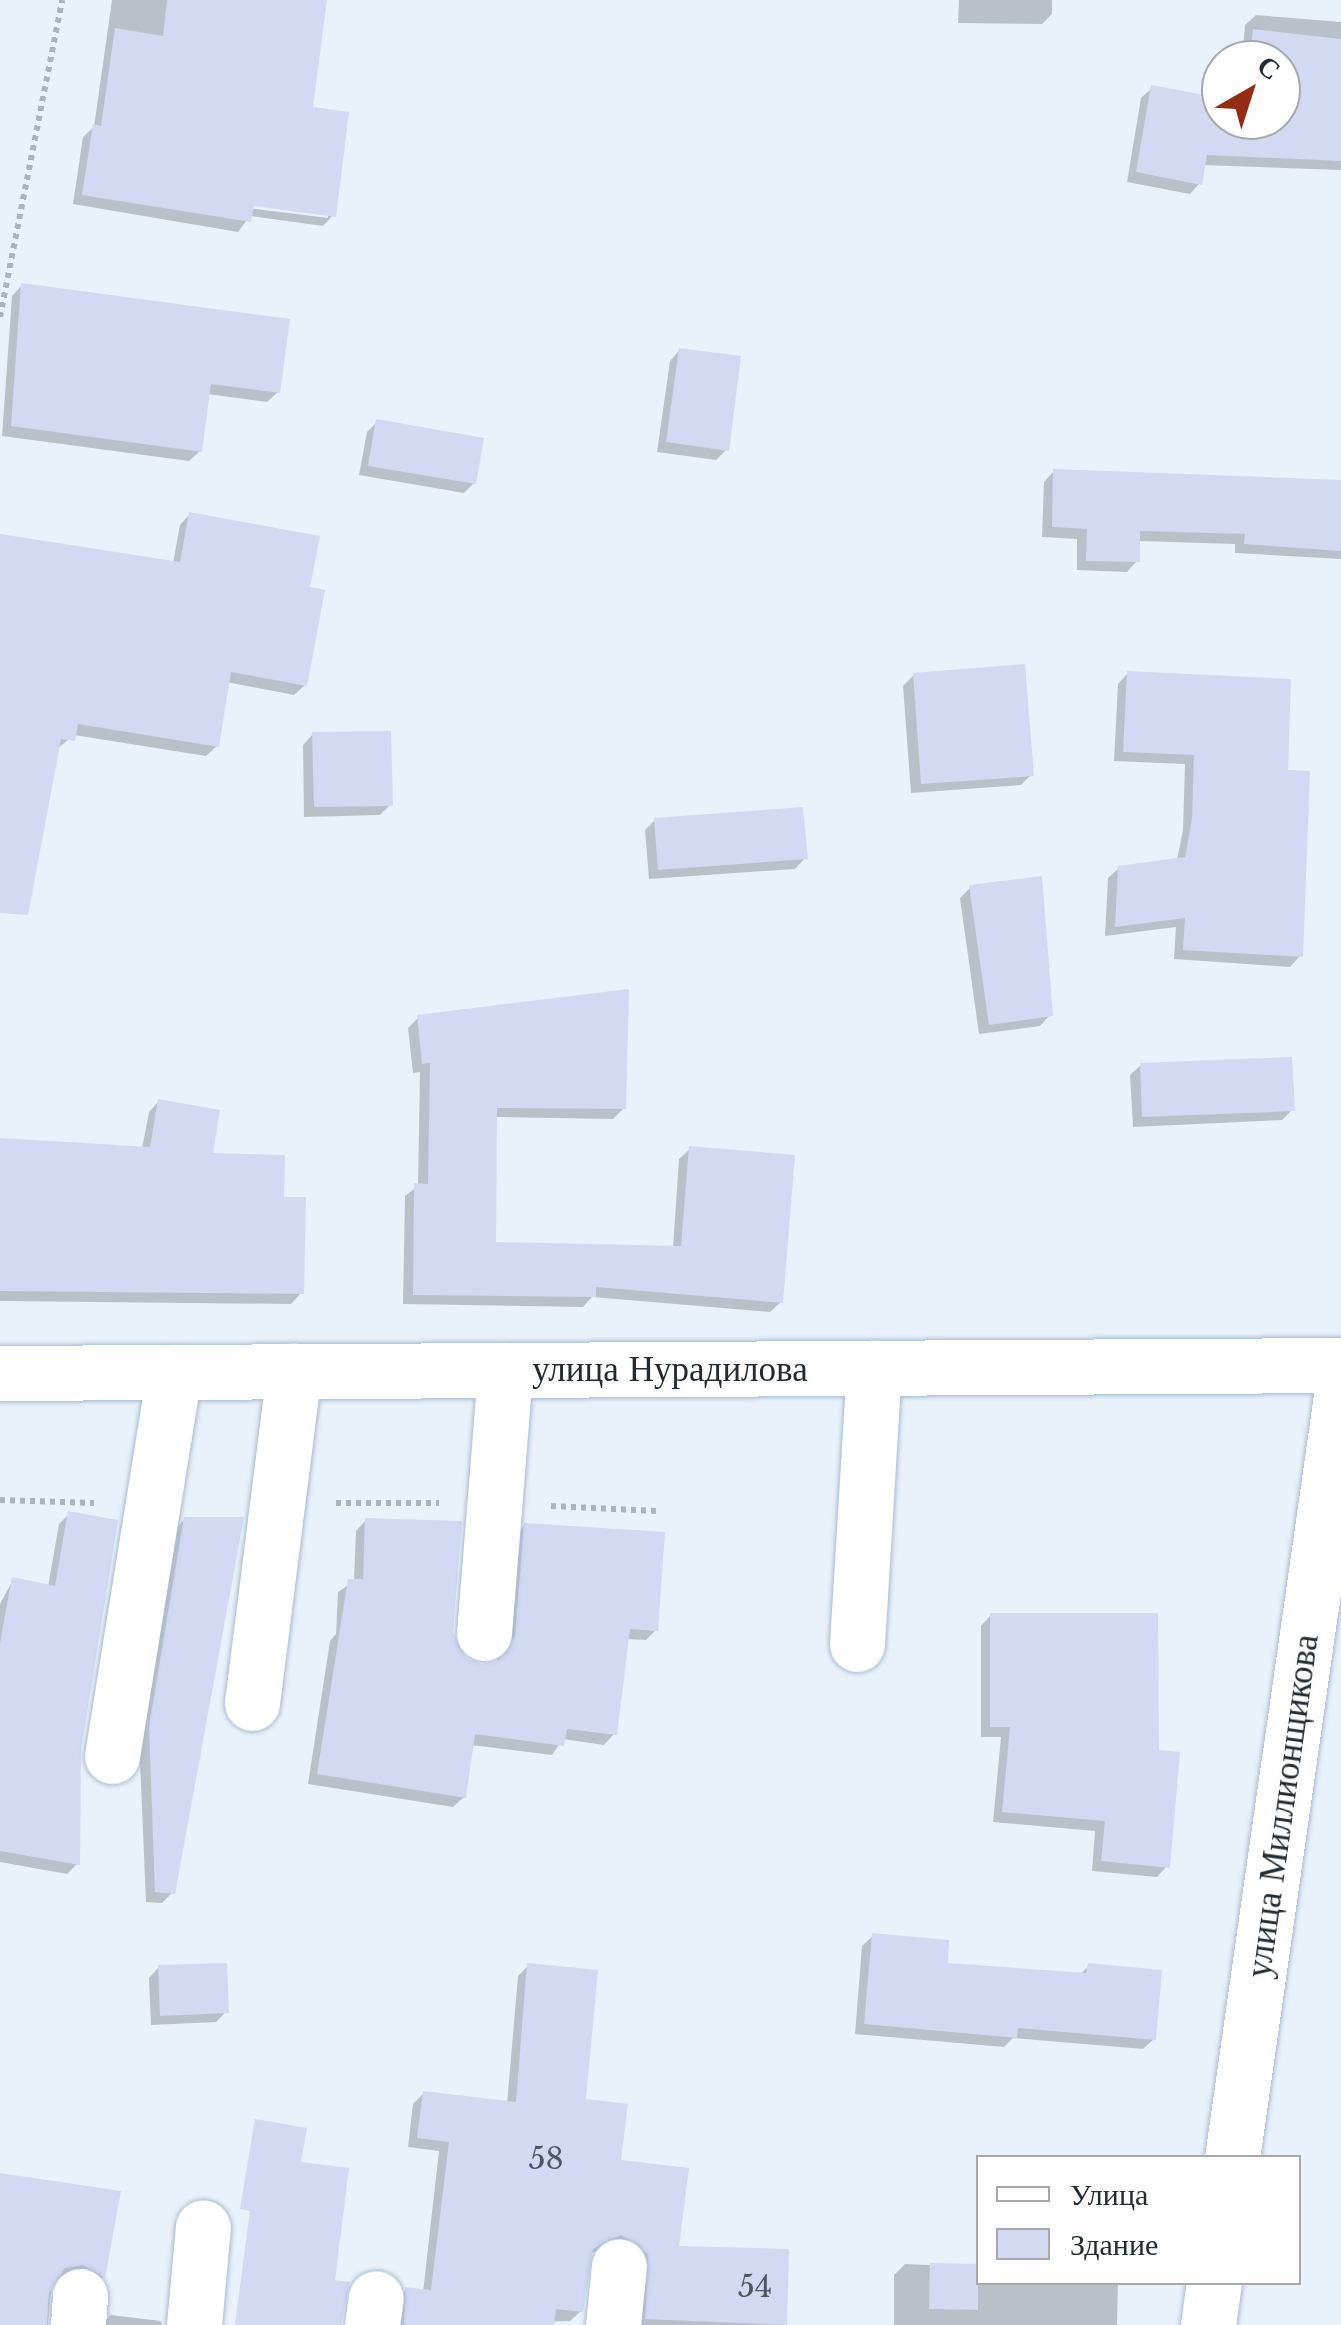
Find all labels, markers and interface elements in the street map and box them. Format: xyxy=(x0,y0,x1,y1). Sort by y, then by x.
north arrow xyxy=(1201,40,1301,140)
text: С xyxy=(1250,48,1288,88)
street label: улица Нурадилова xyxy=(532,1348,808,1390)
street label: улица Миллионщикова xyxy=(1237,1632,1327,1980)
house number: 58 xyxy=(528,2141,564,2177)
legend xyxy=(976,2155,1301,2285)
text: Улица xyxy=(1070,2176,1148,2213)
text: Здание xyxy=(1070,2226,1158,2263)
house number: 54 xyxy=(738,2269,772,2305)

